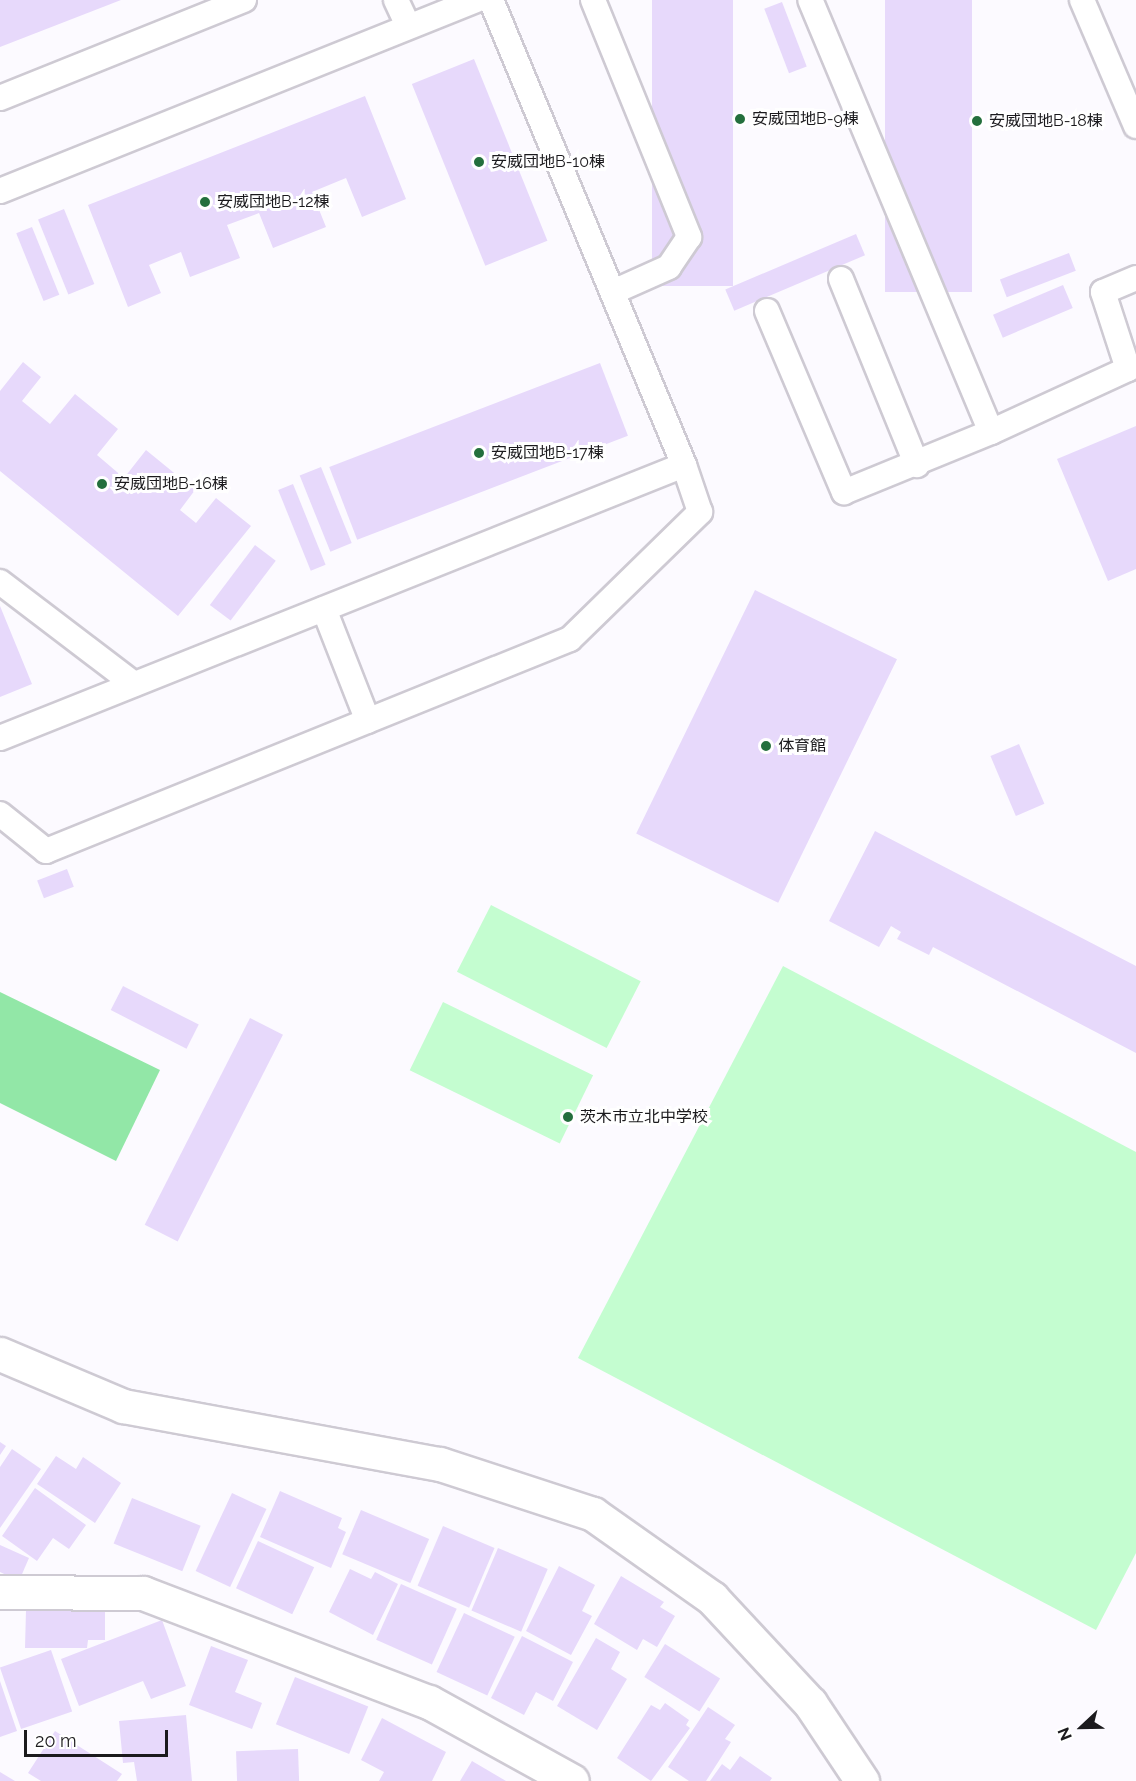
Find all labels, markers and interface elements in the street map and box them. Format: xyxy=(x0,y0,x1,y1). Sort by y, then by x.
place label: 安威団地B-9棟 xyxy=(752,109,859,129)
place label: 安威団地B-18棟 xyxy=(989,111,1103,131)
marker: 安威団地B-9棟 xyxy=(733,112,747,126)
marker: 安威団地B-18棟 xyxy=(970,114,984,128)
place label: 安威団地B-10棟 xyxy=(491,152,605,172)
marker: 安威団地B-10棟 xyxy=(472,155,486,169)
place label: 安威団地B-12棟 xyxy=(217,192,329,212)
marker: 安威団地B-12棟 xyxy=(198,195,212,209)
place label: 安威団地B-17棟 xyxy=(491,443,604,463)
marker: 安威団地B-17棟 xyxy=(472,446,486,460)
place label: 安威団地B-16棟 xyxy=(114,474,228,494)
marker: 安威団地B-16棟 xyxy=(95,477,109,491)
place label: 体育館 xyxy=(778,736,826,756)
marker: 体育館 xyxy=(759,739,773,753)
place label: 茨木市立北中学校 xyxy=(580,1107,708,1127)
marker: 茨木市立北中学校 xyxy=(561,1110,575,1124)
north arrow xyxy=(1052,1697,1112,1757)
scale bar xyxy=(27,1718,171,1756)
text: N xyxy=(1054,1725,1076,1743)
text: 20 m xyxy=(35,1730,77,1751)

